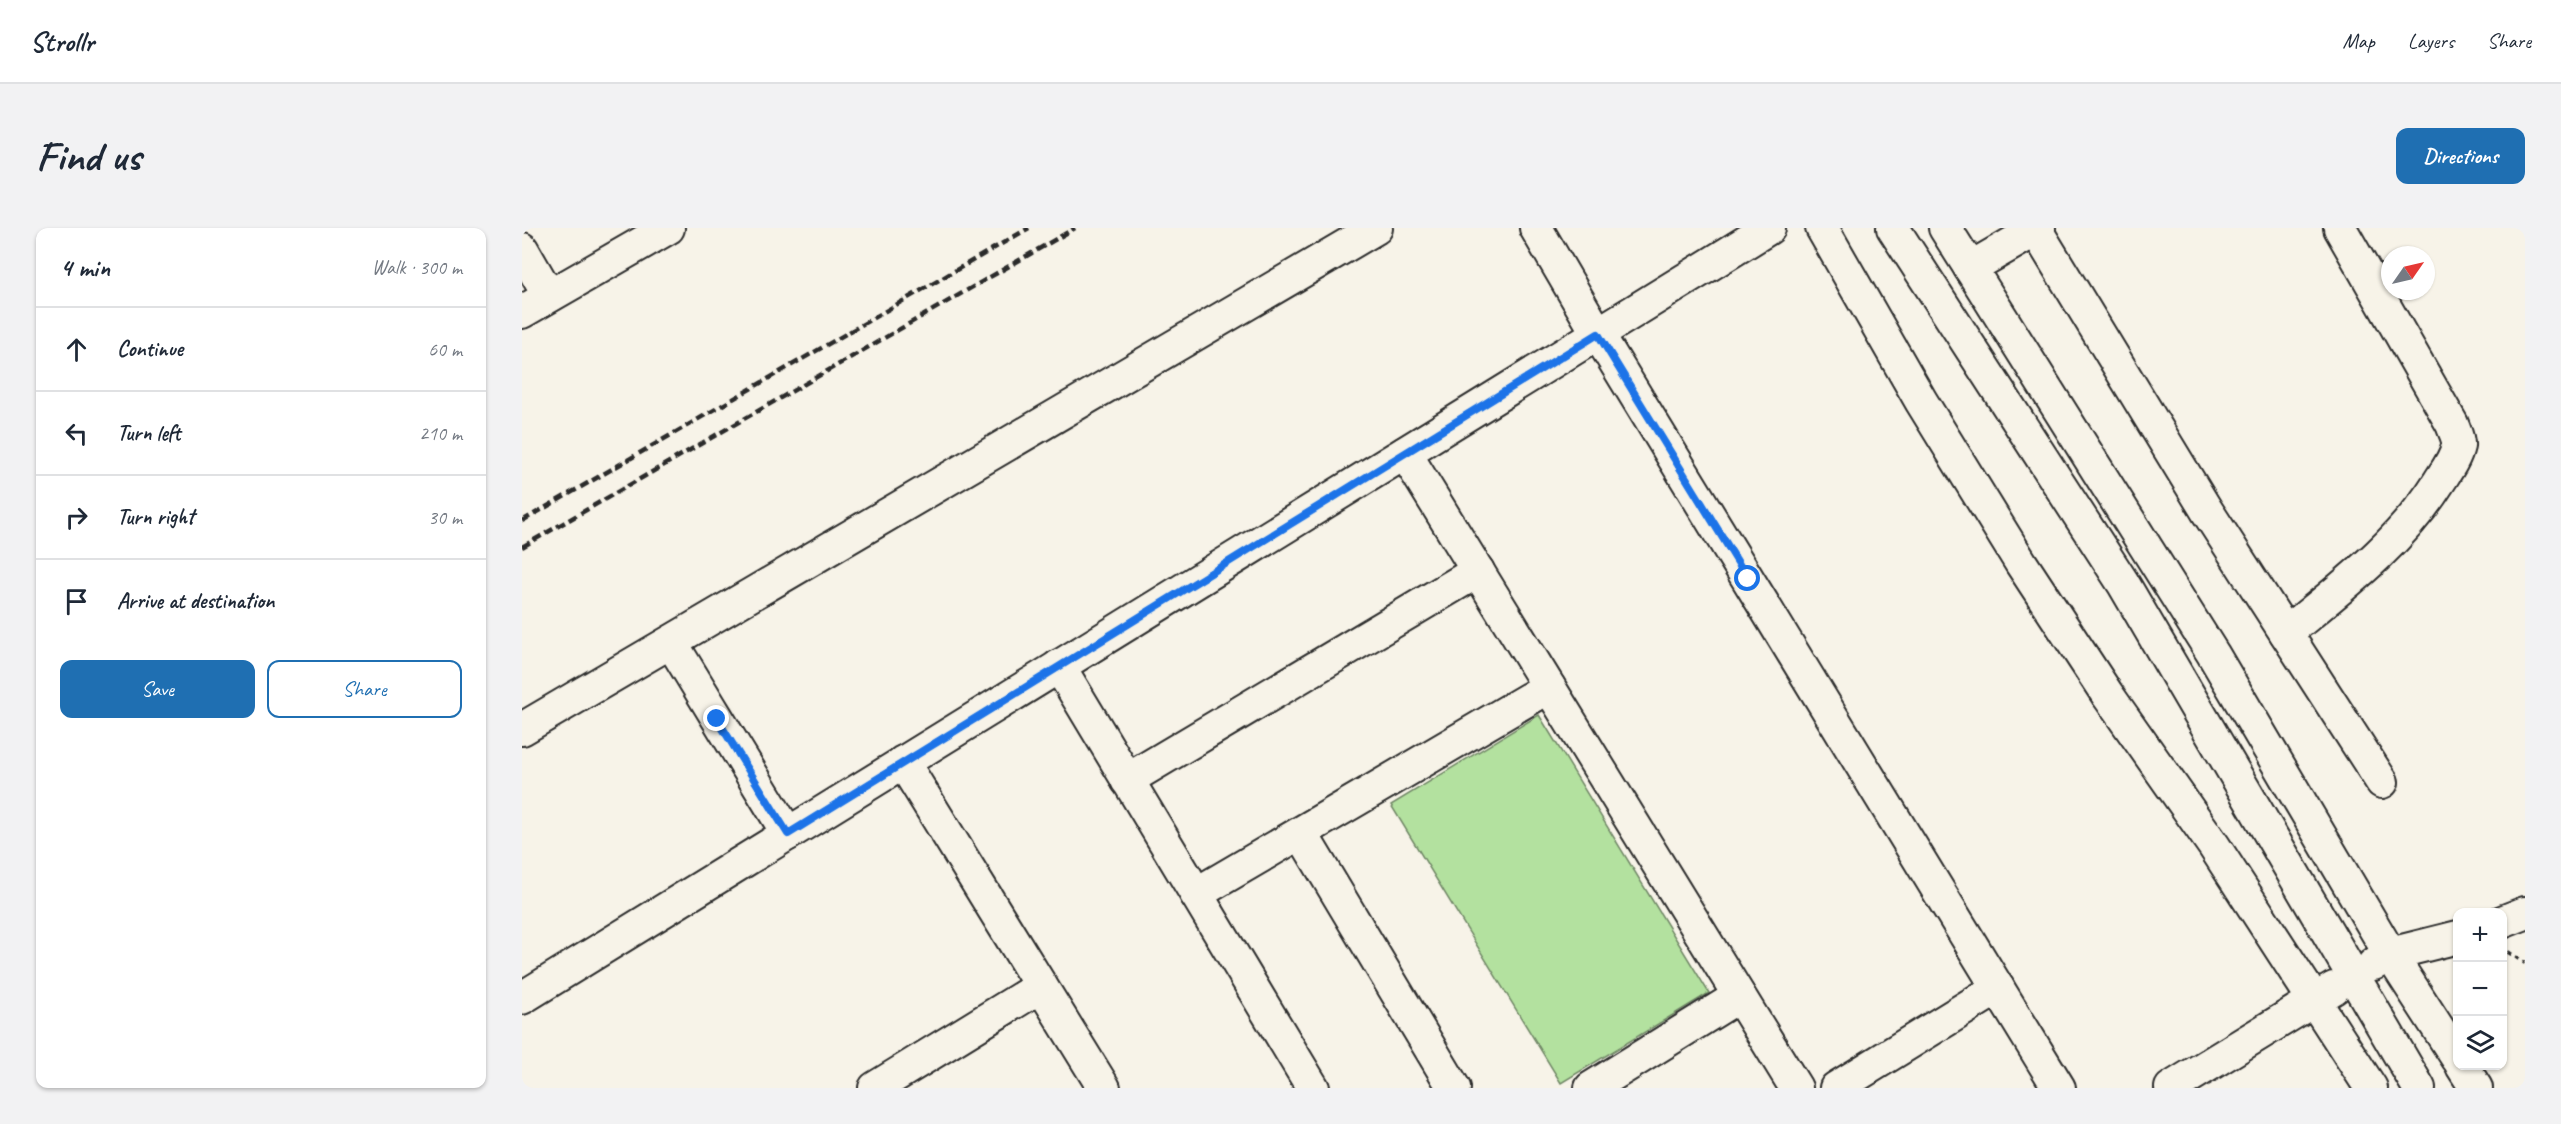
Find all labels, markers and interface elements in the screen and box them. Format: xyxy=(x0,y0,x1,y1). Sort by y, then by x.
text: Strollr xyxy=(30,24,94,59)
text: Map xyxy=(2342,28,2375,54)
text: Layers xyxy=(2408,28,2454,54)
text: Share xyxy=(2487,28,2531,54)
button: Directions xyxy=(2396,128,2525,184)
text: Find us xyxy=(36,130,141,183)
north arrow xyxy=(2381,246,2435,300)
text: 4 min xyxy=(60,251,110,284)
text: Walk · 300 m xyxy=(372,255,462,280)
icon: ahead xyxy=(60,333,93,366)
text: Continue xyxy=(117,335,183,363)
text: 60 m xyxy=(428,337,462,362)
icon: left xyxy=(60,417,93,450)
text: Turn left xyxy=(117,419,181,447)
text: 210 m xyxy=(419,421,462,446)
icon: right xyxy=(60,501,93,534)
text: Turn right xyxy=(117,503,194,531)
text: 30 m xyxy=(428,505,462,530)
route start xyxy=(1734,565,1760,591)
icon: arrive xyxy=(60,585,93,618)
text: Arrive at destination xyxy=(117,587,274,615)
button: Save xyxy=(60,660,255,718)
button: Share xyxy=(267,660,462,718)
route end xyxy=(703,705,729,731)
map controls xyxy=(2453,908,2507,1070)
button: + xyxy=(2453,908,2507,962)
button: − xyxy=(2453,962,2507,1016)
button: layers xyxy=(2453,1016,2507,1070)

